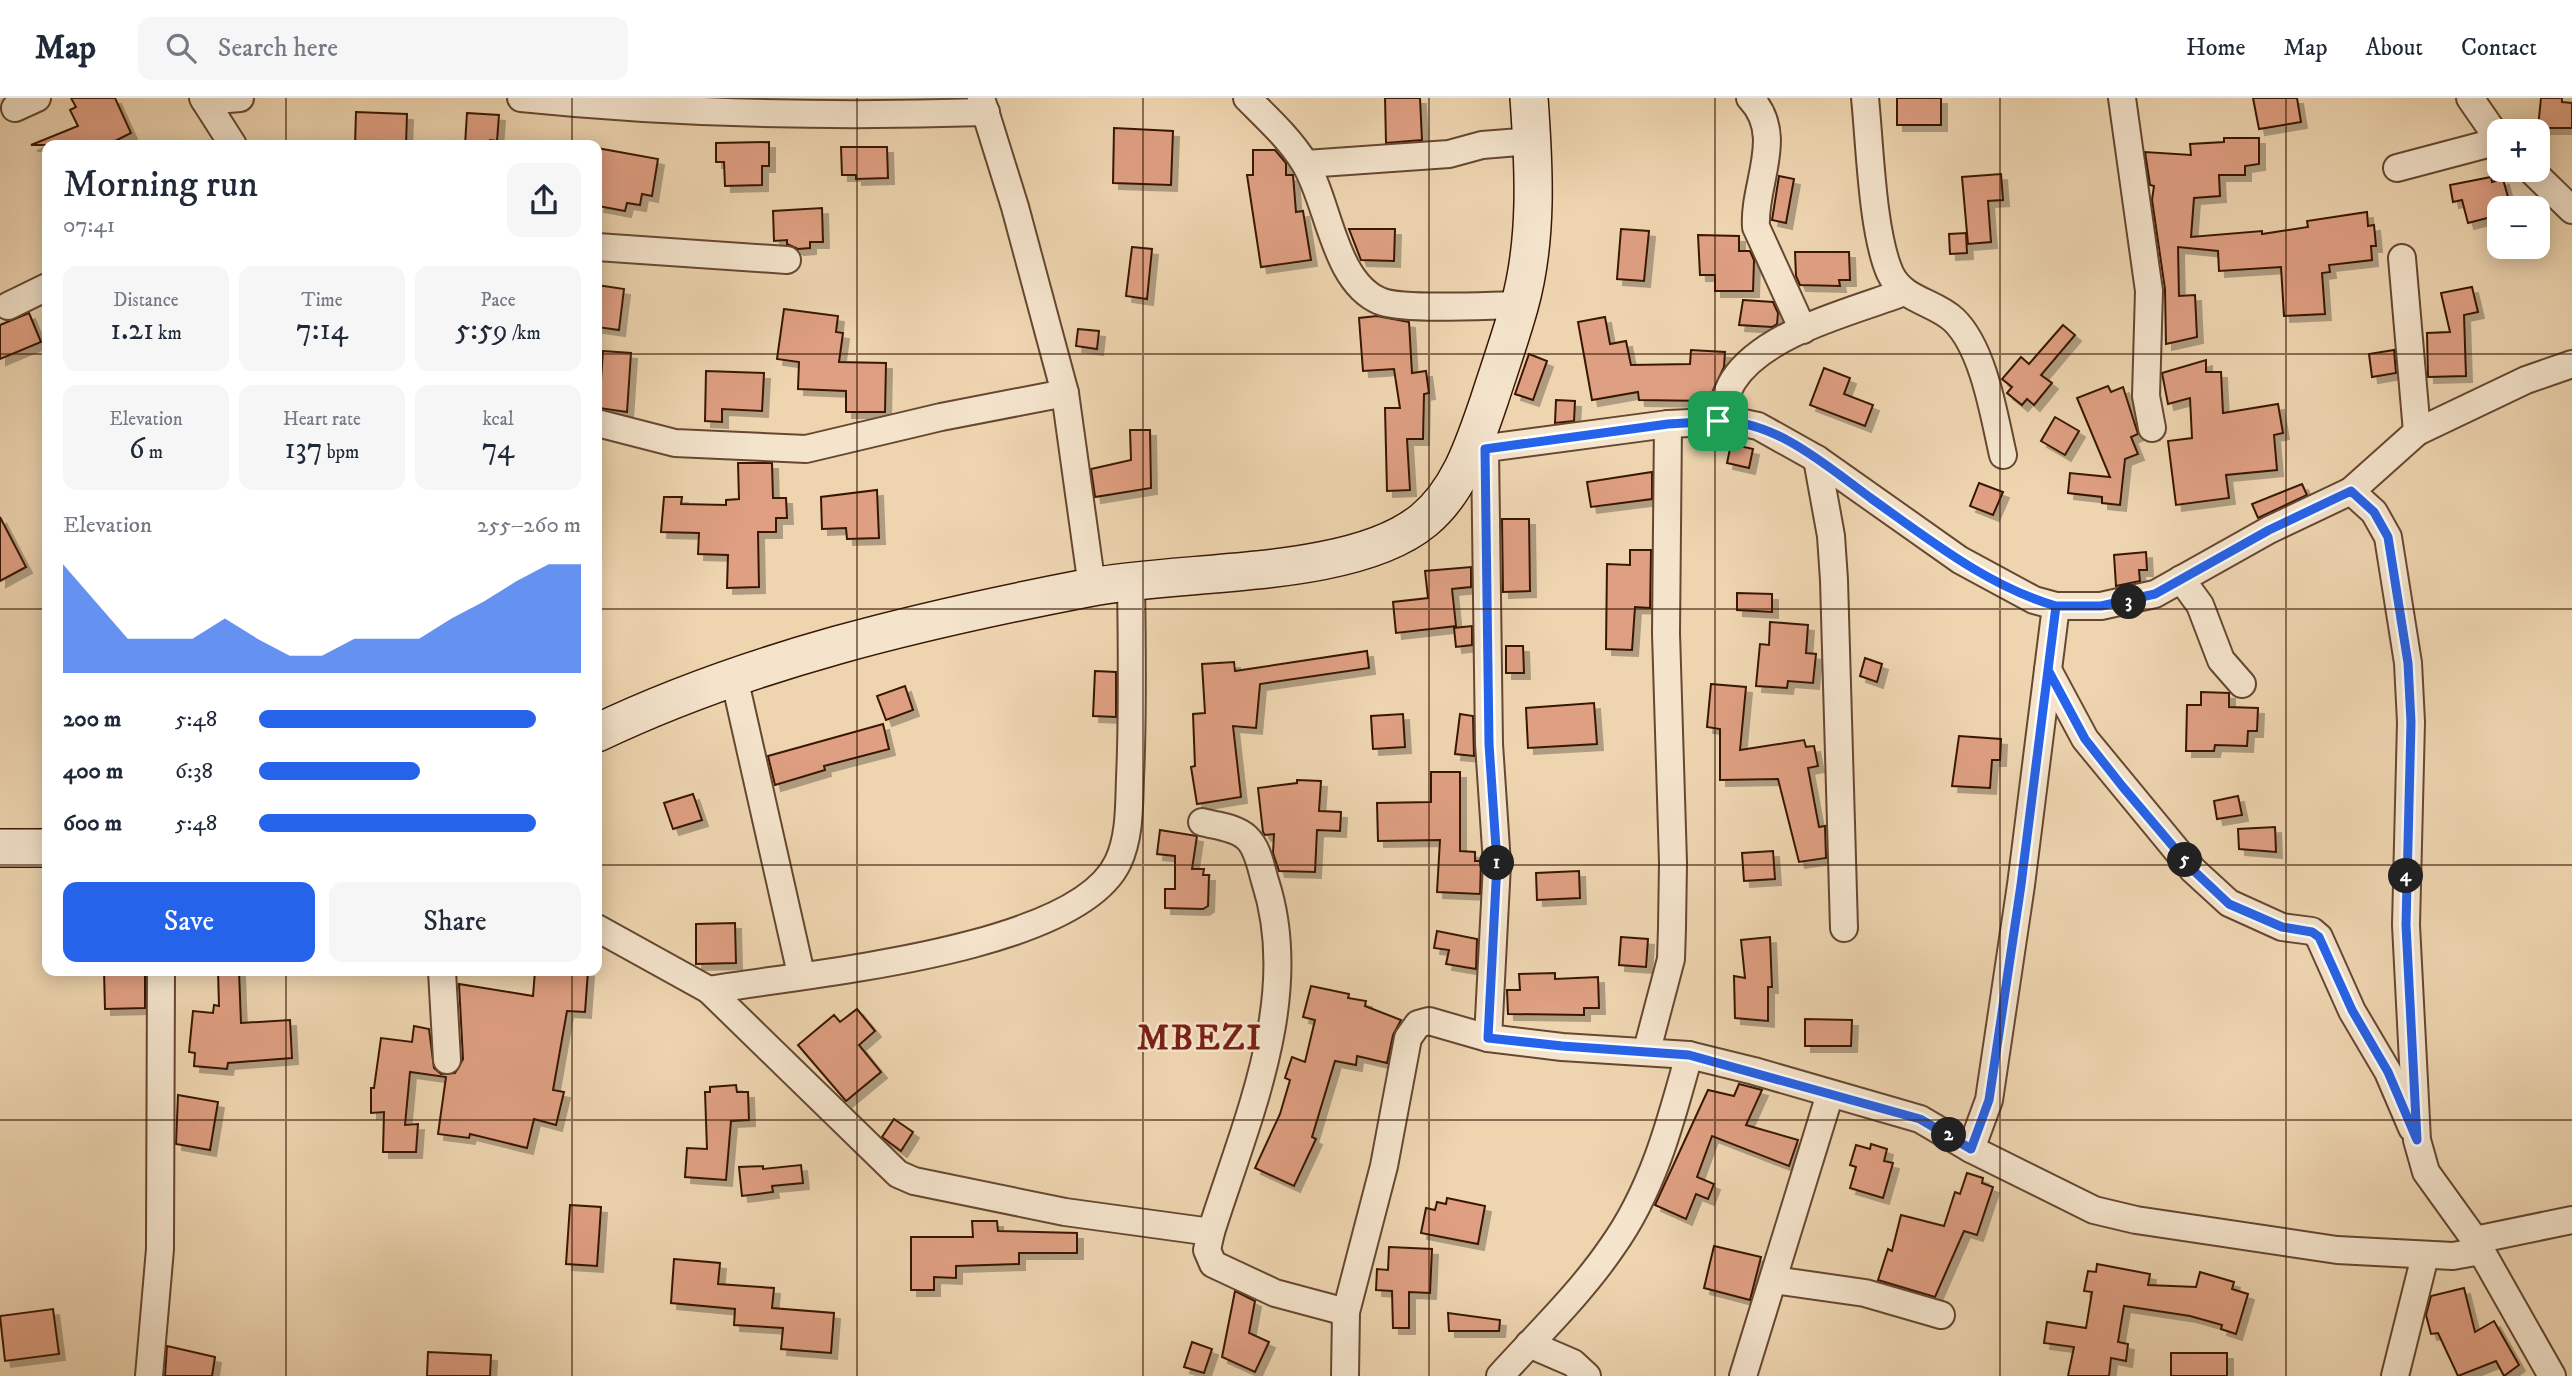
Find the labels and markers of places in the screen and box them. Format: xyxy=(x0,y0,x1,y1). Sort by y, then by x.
pin xyxy=(1688,391,1748,451)
pin: 3 xyxy=(2112,584,2146,620)
pin: 5 xyxy=(2168,842,2202,878)
pin: 1 xyxy=(1480,846,1514,880)
pin: 4 xyxy=(2388,858,2424,894)
pin: 2 xyxy=(1932,1118,1966,1152)

